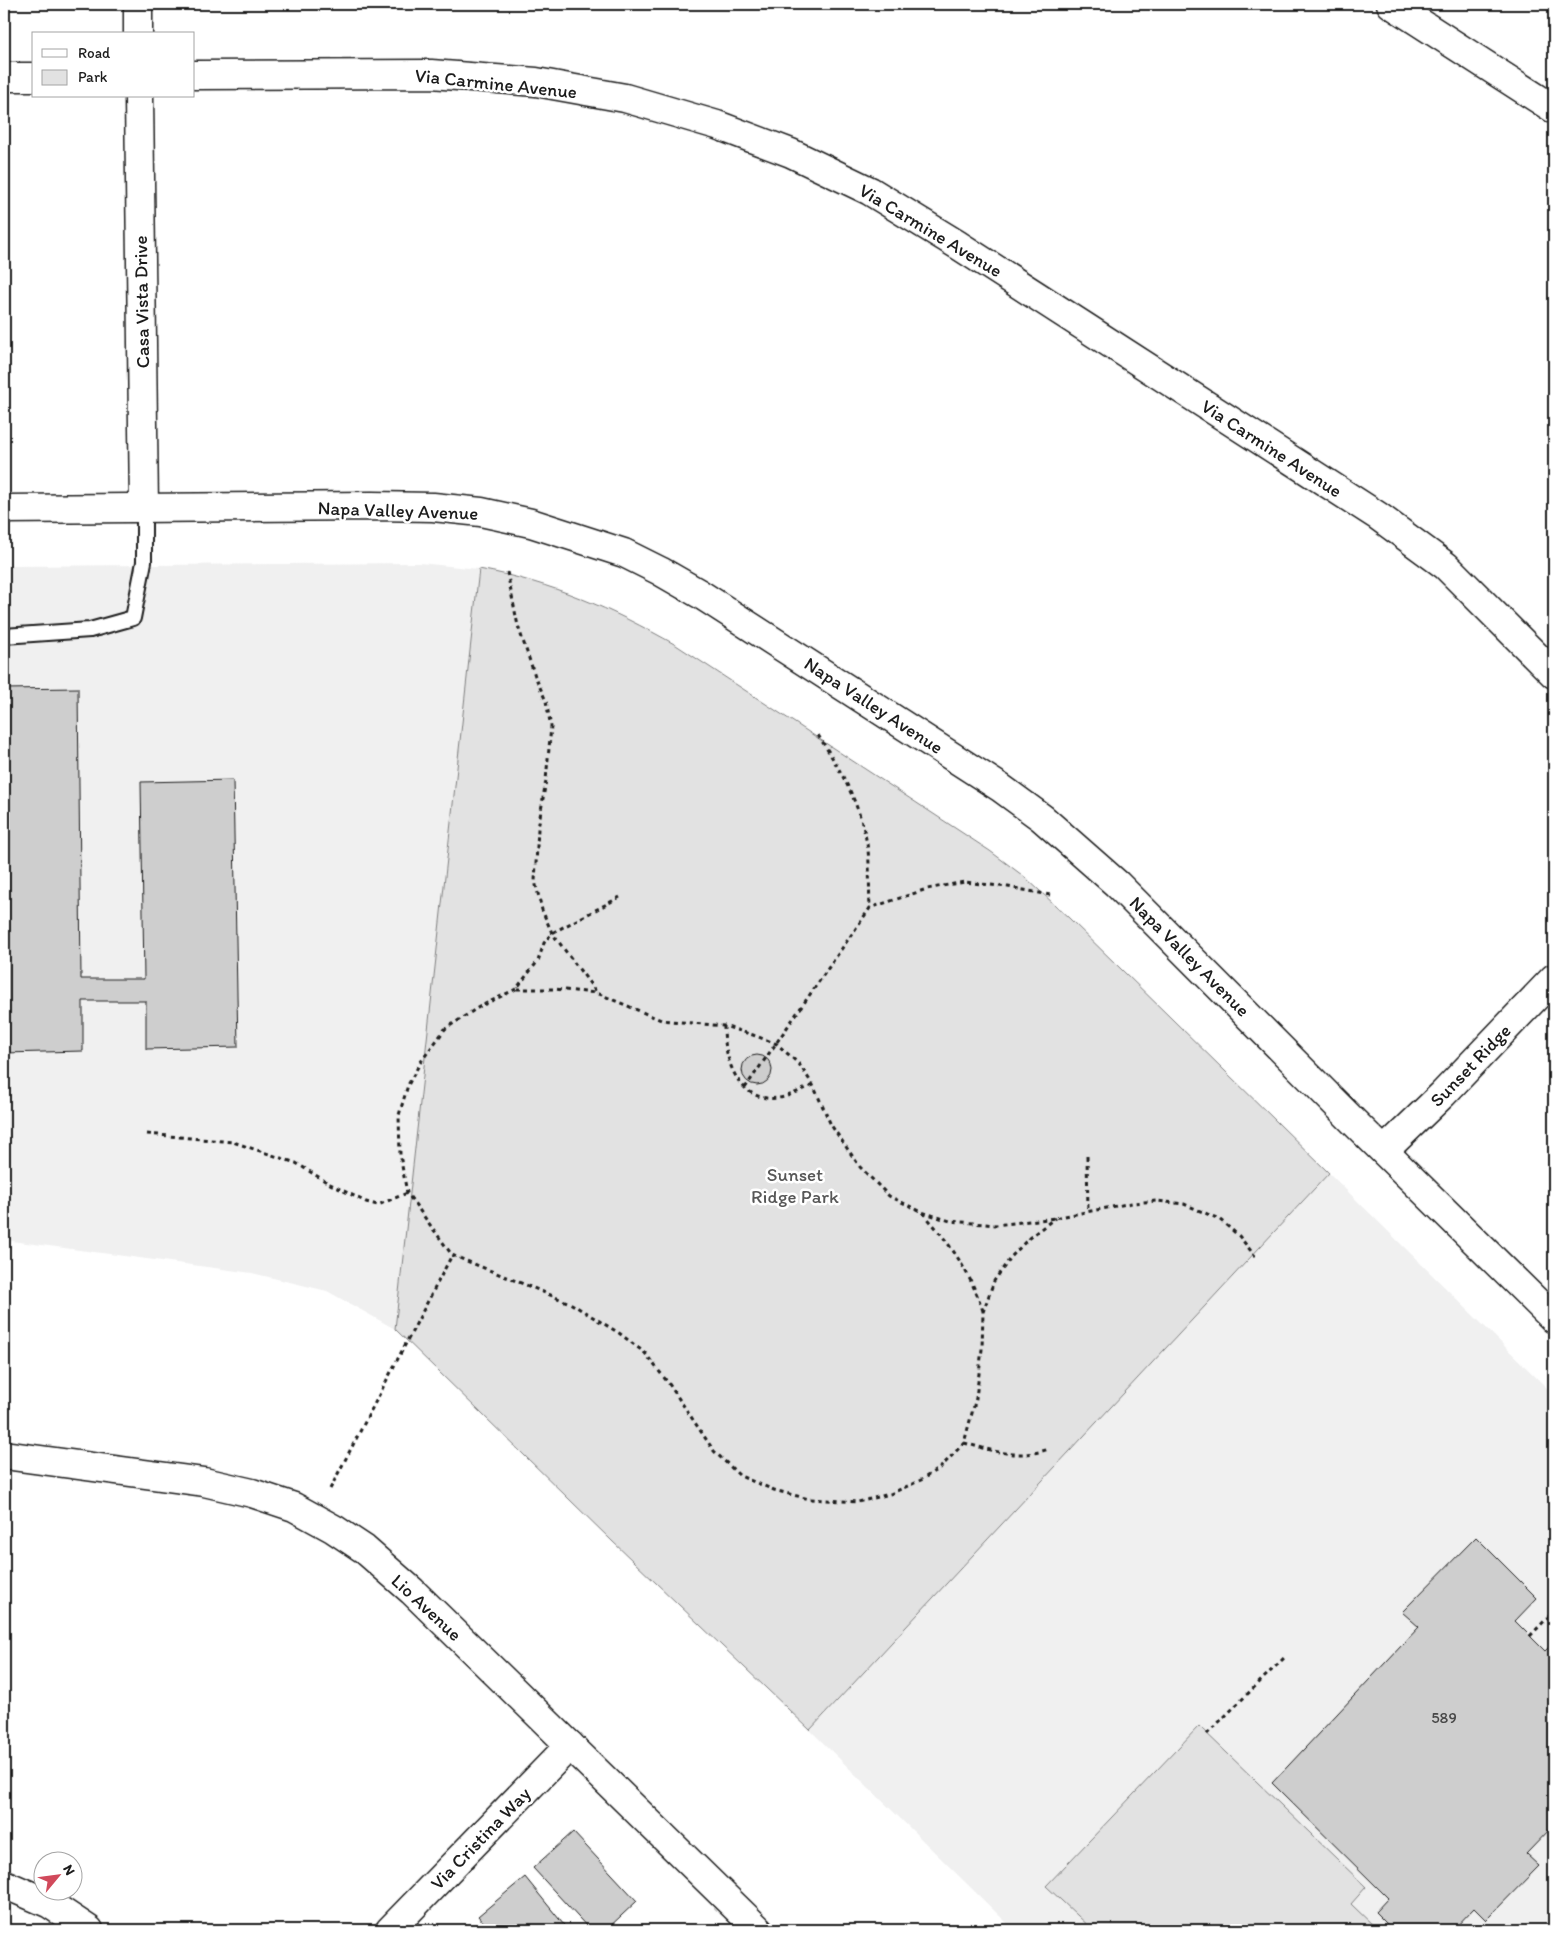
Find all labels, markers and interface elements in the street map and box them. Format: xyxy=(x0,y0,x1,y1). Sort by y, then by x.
legend xyxy=(32,32,195,98)
text: Road xyxy=(78,44,111,62)
street label: Via Carmine Avenue xyxy=(414,64,578,103)
text: Park xyxy=(78,68,108,86)
street label: Via Carmine Avenue xyxy=(855,179,1007,282)
street label: Casa Vista Drive xyxy=(129,235,154,369)
street label: Via Carmine Avenue xyxy=(1197,394,1346,502)
street label: Napa Valley Avenue xyxy=(317,496,479,525)
street label: Napa Valley Avenue xyxy=(800,652,947,759)
street label: Napa Valley Avenue xyxy=(1125,891,1255,1021)
street label: Sunset Ridge xyxy=(1425,1019,1516,1112)
park label: Sunset Ridge Park xyxy=(751,1163,839,1208)
street label: Lio Avenue xyxy=(387,1569,467,1646)
house number: 589 xyxy=(1431,1708,1457,1727)
street label: Via Cristina Way xyxy=(426,1782,535,1895)
north arrow xyxy=(32,1852,82,1902)
text: N xyxy=(59,1862,79,1878)

